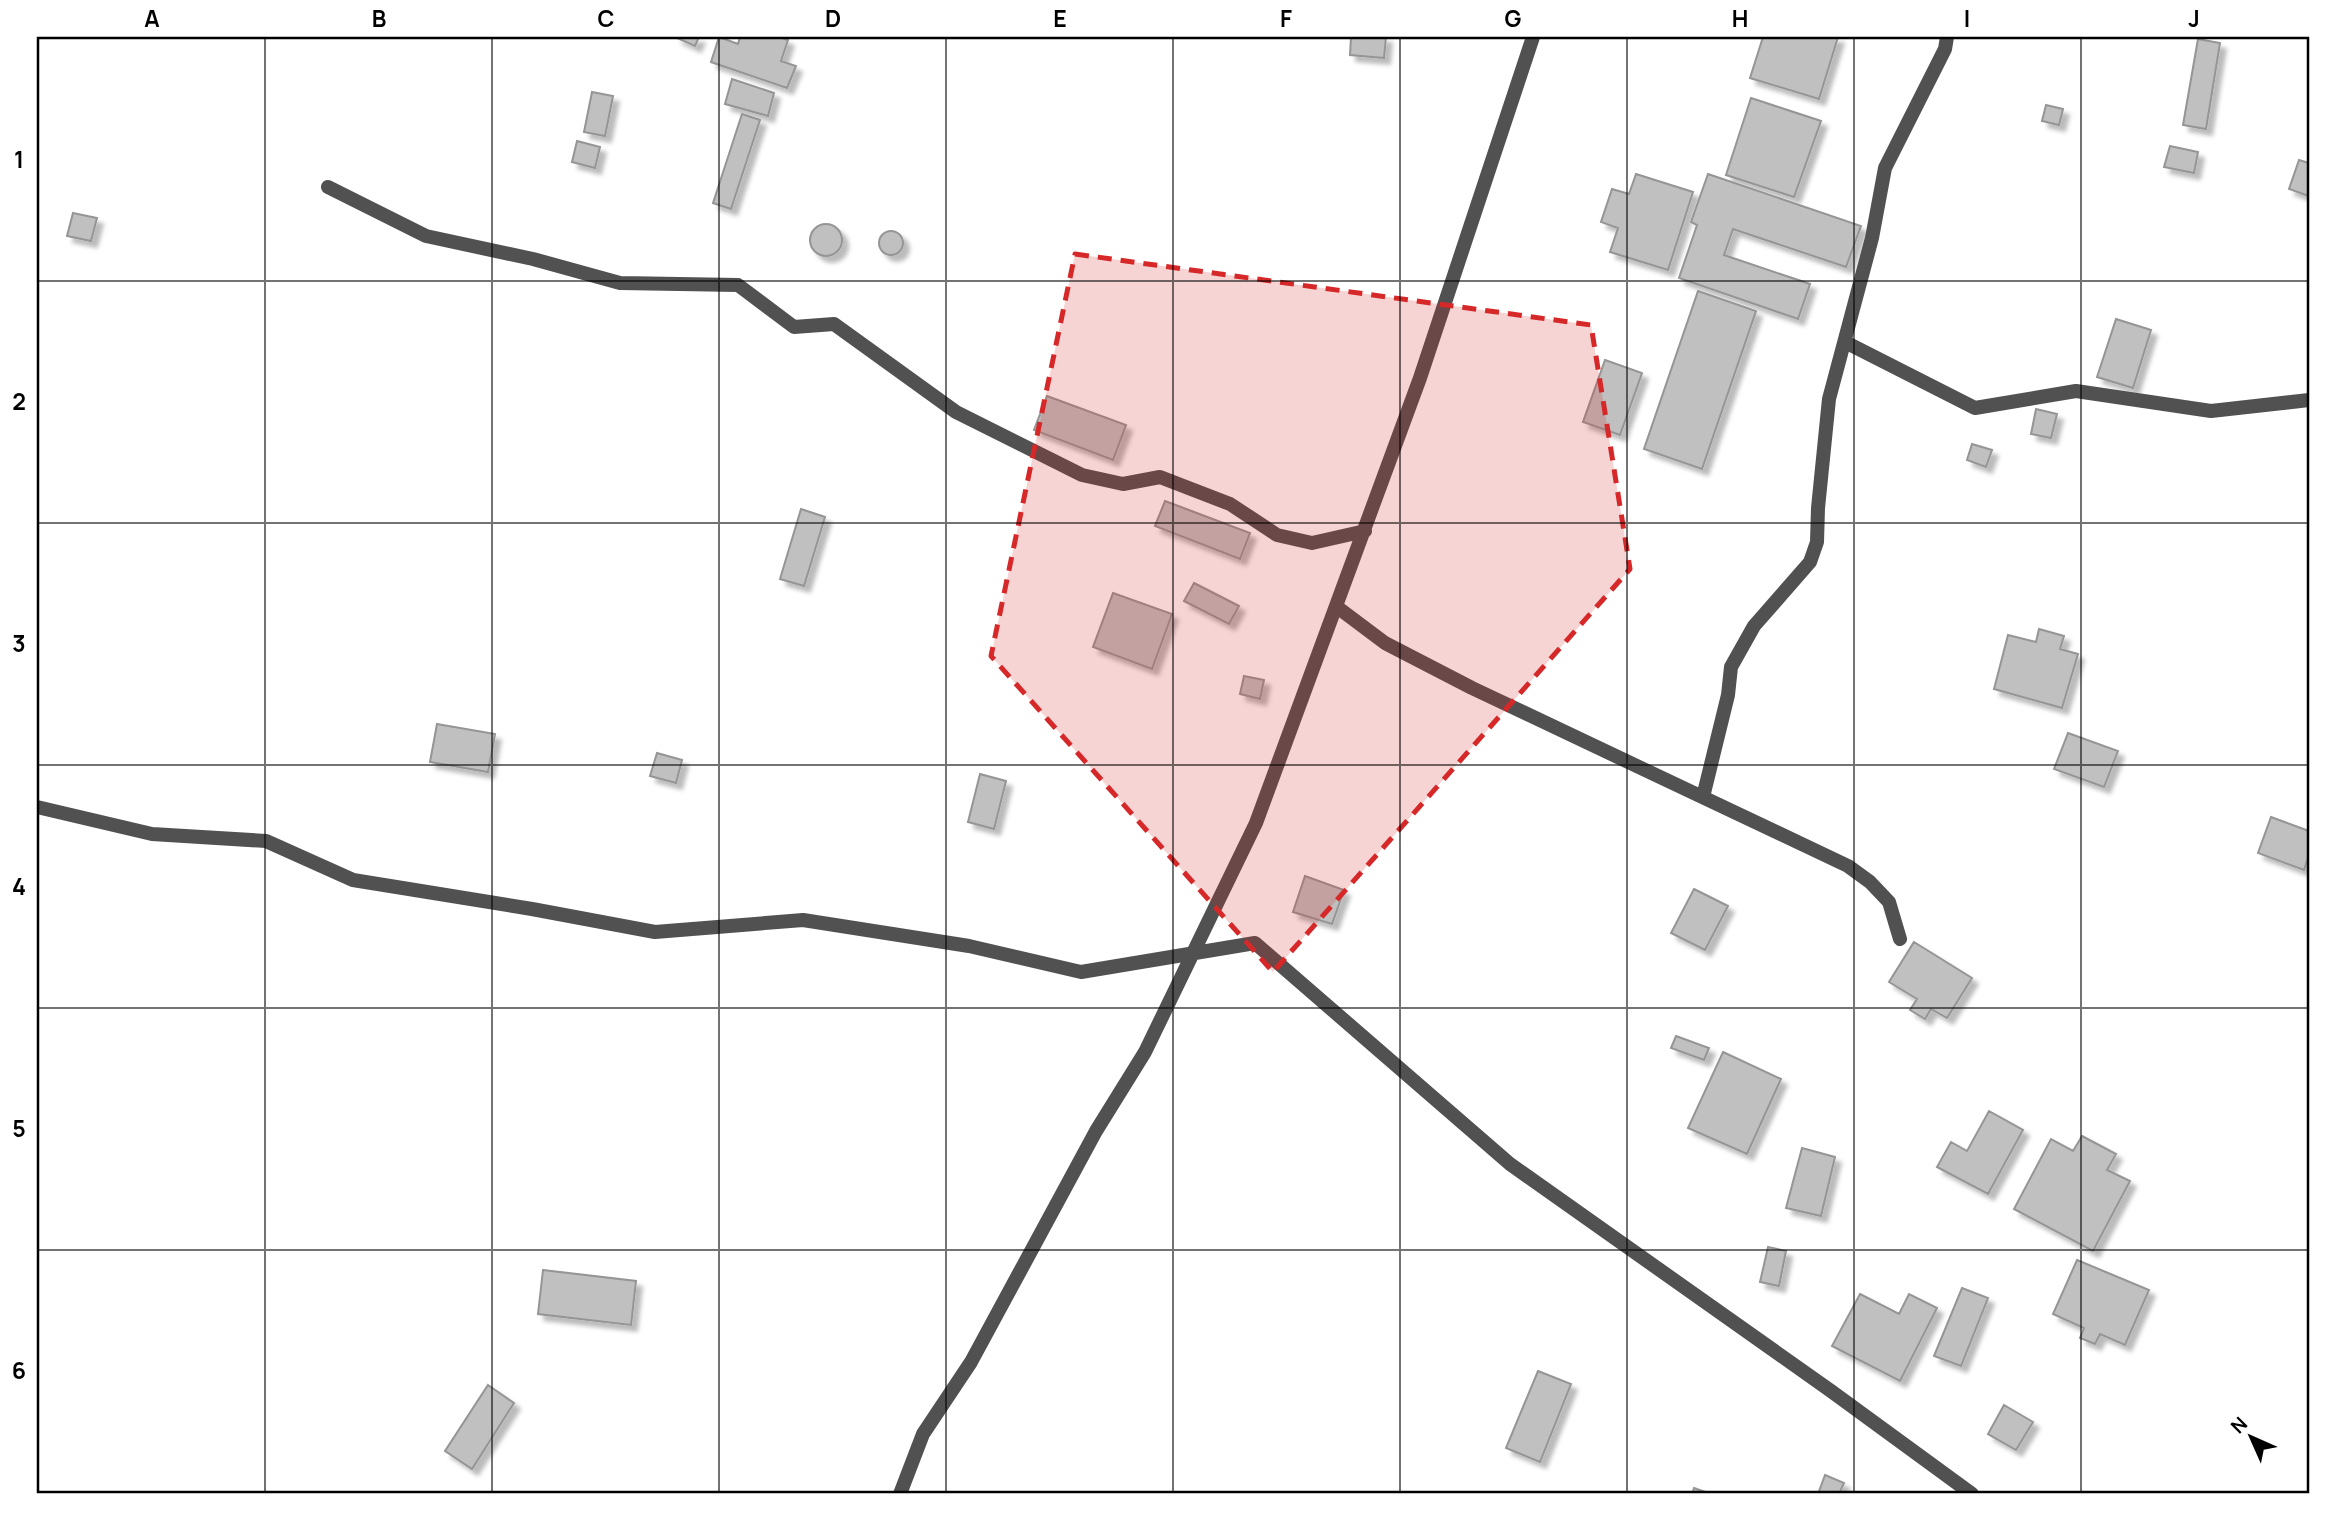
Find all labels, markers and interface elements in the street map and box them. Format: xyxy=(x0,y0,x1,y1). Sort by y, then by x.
text: A xyxy=(144,2,160,34)
text: B xyxy=(372,2,386,34)
text: C xyxy=(598,2,615,34)
text: D xyxy=(825,2,841,34)
text: E xyxy=(1053,2,1067,34)
text: F xyxy=(1280,2,1292,34)
text: G xyxy=(1505,2,1522,34)
text: H xyxy=(1732,2,1748,34)
text: I xyxy=(1964,2,1970,34)
text: J xyxy=(2188,2,2200,34)
text: 1 xyxy=(14,143,24,175)
text: 2 xyxy=(12,385,26,417)
text: 3 xyxy=(12,627,26,659)
text: 4 xyxy=(12,870,26,902)
text: 5 xyxy=(12,1112,26,1144)
text: 6 xyxy=(12,1354,26,1386)
north arrow xyxy=(2216,1402,2286,1472)
text: N xyxy=(2225,1411,2253,1439)

